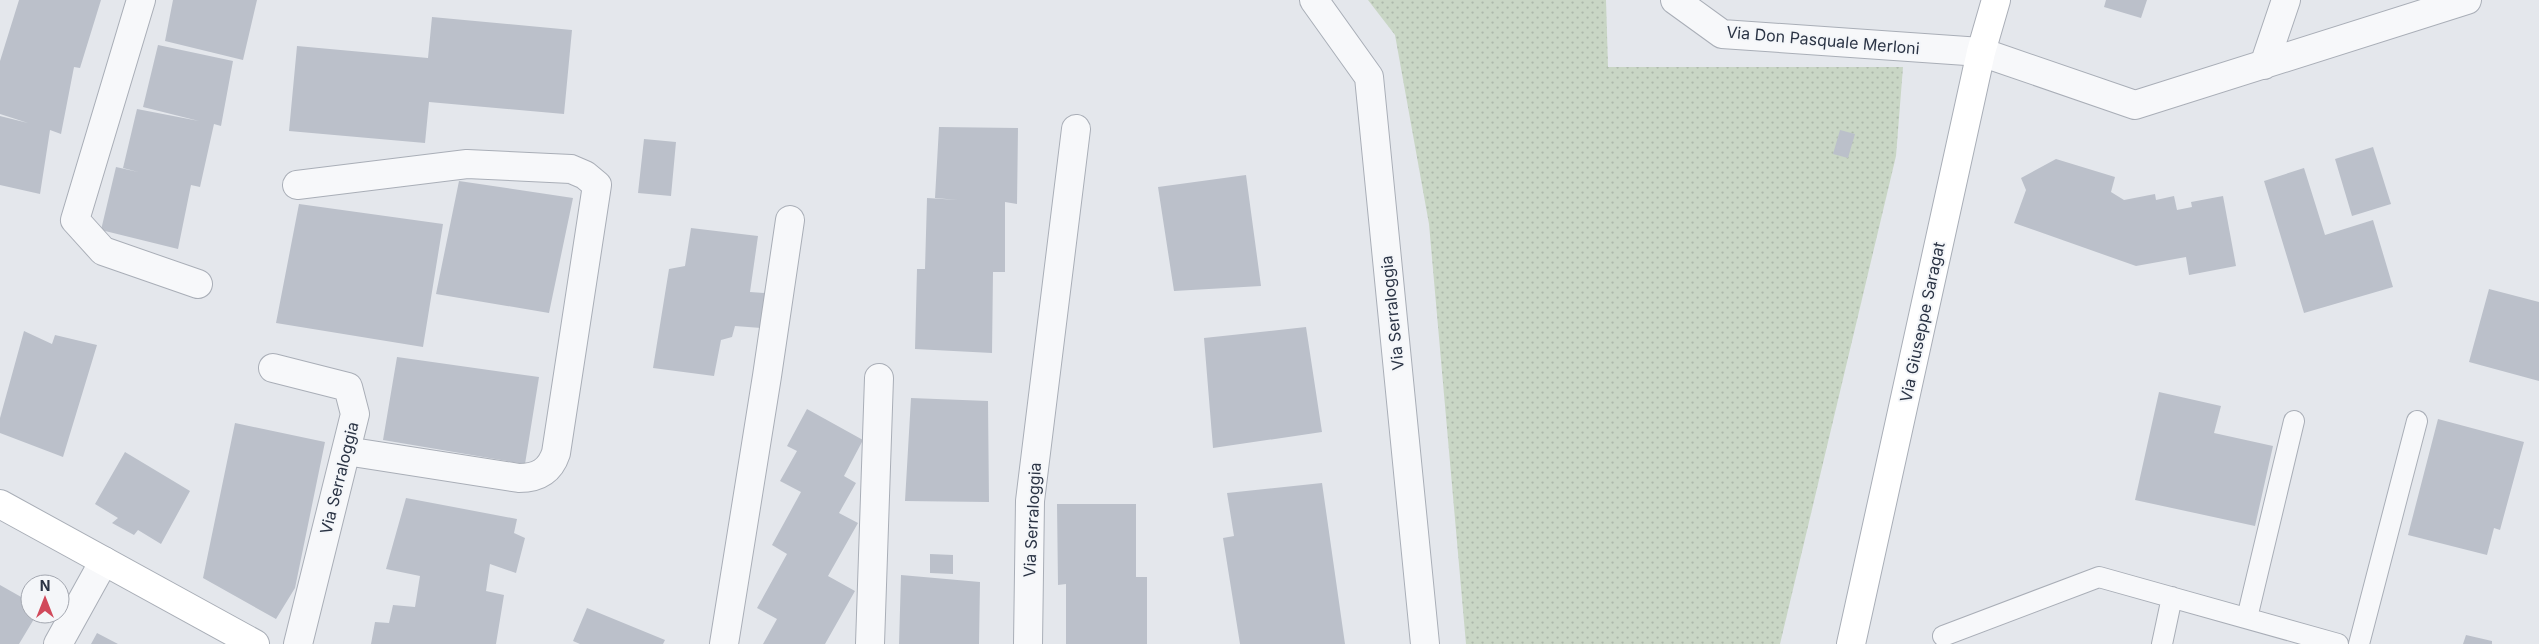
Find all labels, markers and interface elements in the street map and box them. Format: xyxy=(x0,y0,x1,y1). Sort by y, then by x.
street label: Via Don Pasquale Merloni xyxy=(1726,22,1920,58)
street label: Via Giuseppe Saragat xyxy=(1895,240,1949,404)
street label: Via Serraloggia xyxy=(1376,255,1408,371)
street label: Via Serraloggia xyxy=(315,420,363,536)
street label: Via Serraloggia xyxy=(1019,462,1045,578)
north arrow xyxy=(20,574,70,624)
text: N xyxy=(40,577,50,594)

